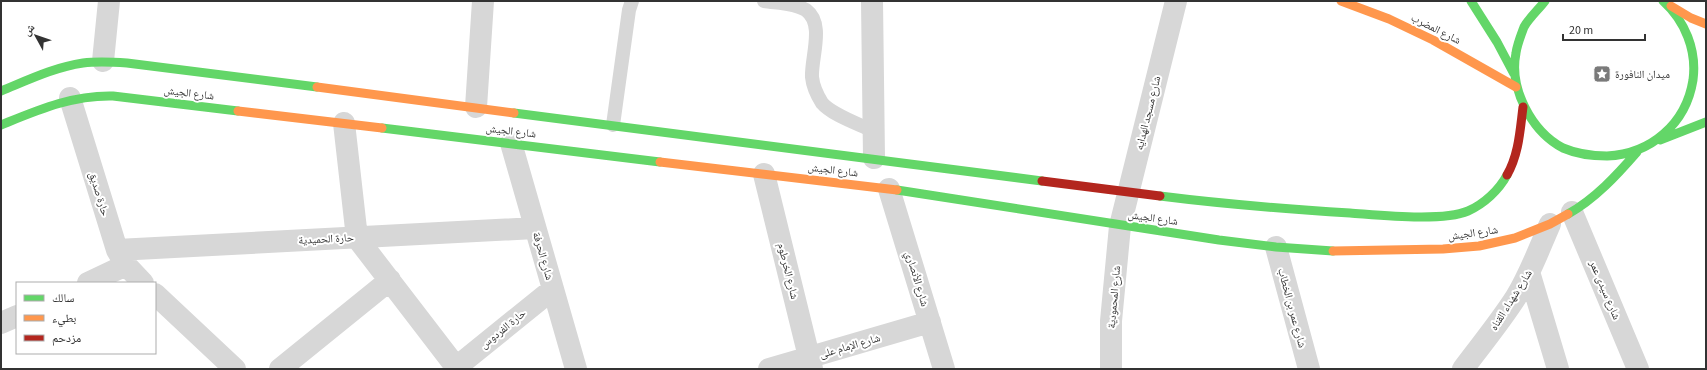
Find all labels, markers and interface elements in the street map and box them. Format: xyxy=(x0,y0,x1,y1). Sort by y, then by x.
street label: شارع المضرب xyxy=(1408,10,1464,48)
north arrow xyxy=(16,16,56,56)
scale bar xyxy=(1563,16,1645,42)
text: ش xyxy=(19,20,38,39)
text: 20 m xyxy=(1569,22,1593,39)
place icon: ميدان النافورة xyxy=(1592,64,1612,84)
place label: ميدان النافورة xyxy=(1615,67,1670,82)
street label: شارع مسجد الهدايه xyxy=(1132,74,1164,152)
street label: شارع الجيش xyxy=(163,82,215,104)
street label: شارع الجيش xyxy=(485,120,537,142)
street label: شارع الجيش xyxy=(807,159,859,181)
street label: حارة صديق xyxy=(85,170,113,218)
street label: شارع الجيش xyxy=(1127,207,1179,229)
street label: شارع الجيش xyxy=(1447,222,1499,244)
street label: حارة الحميدية xyxy=(298,230,354,248)
street label: شارع الحرفة xyxy=(529,230,557,282)
street label: شارع الخرطوم xyxy=(774,241,802,301)
street label: شارع الأنصاري xyxy=(901,250,932,309)
street label: شارع سيدى عمر xyxy=(1585,257,1624,322)
street label: شارع المحمودية xyxy=(1104,265,1124,329)
street label: شارع عمر بن الخطاب xyxy=(1274,266,1310,350)
street label: شارع شهداء القناه xyxy=(1486,267,1536,333)
legend xyxy=(16,282,156,354)
text: سالك xyxy=(52,290,74,307)
street label: حارة الفردوس xyxy=(477,306,529,352)
text: بطيء xyxy=(52,310,76,328)
text: مزدحم xyxy=(52,330,81,347)
street label: شارع الإمام على xyxy=(818,330,882,362)

